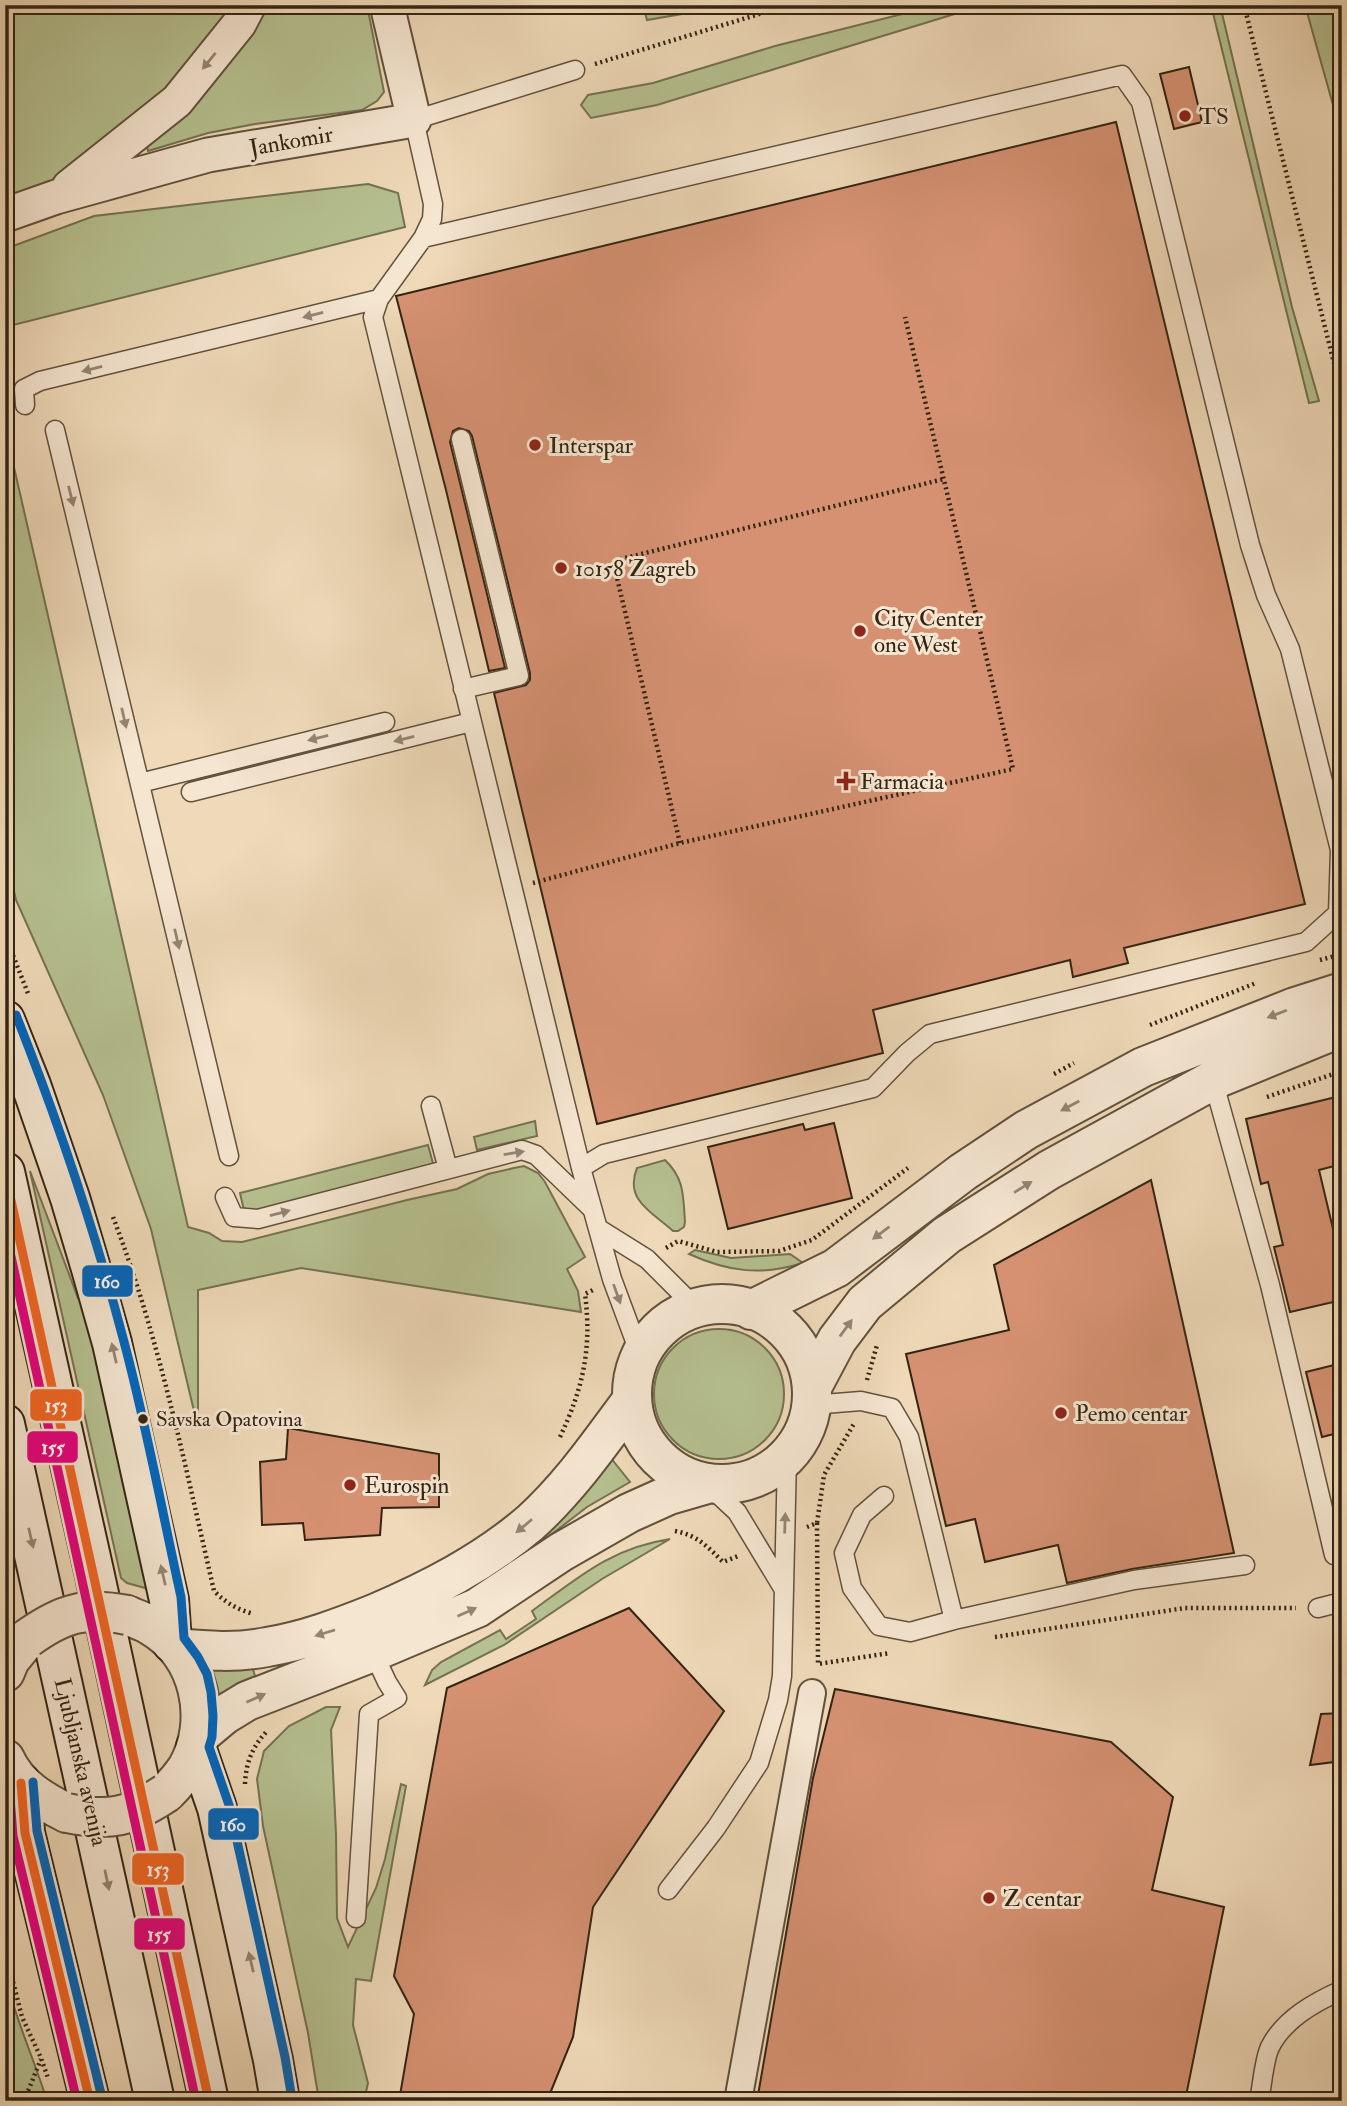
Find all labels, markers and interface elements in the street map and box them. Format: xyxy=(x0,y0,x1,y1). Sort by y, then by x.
one-way arrow xyxy=(202,51,217,69)
place label: TS xyxy=(1199,102,1229,131)
marker: TS xyxy=(1177,108,1193,124)
street label: Jankomir xyxy=(246,119,335,163)
one-way arrow xyxy=(302,310,324,321)
one-way arrow xyxy=(81,364,103,375)
place label: Interspar xyxy=(549,431,634,461)
marker: Interspar xyxy=(527,437,543,453)
one-way arrow xyxy=(66,485,77,507)
place label: 10158 Zagreb xyxy=(575,554,696,583)
marker: 10158 Zagreb xyxy=(553,560,569,576)
place label: City Center one West xyxy=(874,604,983,659)
marker: City Center one West xyxy=(852,623,868,639)
one-way arrow xyxy=(119,707,130,729)
one-way arrow xyxy=(307,733,329,744)
one-way arrow xyxy=(393,734,415,745)
place label: Farmacia xyxy=(860,767,945,796)
marker: Farmacia xyxy=(838,773,854,789)
one-way arrow xyxy=(172,928,183,950)
one-way arrow xyxy=(1267,1008,1288,1019)
one-way arrow xyxy=(1060,1101,1080,1112)
one-way arrow xyxy=(503,1148,525,1159)
one-way arrow xyxy=(1013,1181,1032,1194)
one-way arrow xyxy=(269,1207,291,1218)
one-way arrow xyxy=(873,1226,891,1241)
line badge: 160 xyxy=(81,1264,134,1298)
text: 160 xyxy=(94,1270,120,1294)
one-way arrow xyxy=(612,1283,623,1304)
one-way arrow xyxy=(839,1319,853,1337)
one-way arrow xyxy=(108,1342,119,1364)
line badge: 153 xyxy=(29,1388,83,1422)
text: 153 xyxy=(45,1394,67,1418)
place label: Pemo centar xyxy=(1075,1399,1188,1428)
marker: Pemo centar xyxy=(1053,1405,1069,1421)
place label: Savska Opatovina xyxy=(156,1406,303,1433)
marker: Savska Opatovina xyxy=(136,1412,150,1426)
line badge: 155 xyxy=(26,1430,79,1464)
text: 155 xyxy=(41,1436,65,1460)
place label: Eurospin xyxy=(364,1471,450,1501)
marker: Eurospin xyxy=(342,1477,358,1493)
one-way arrow xyxy=(779,1511,791,1533)
one-way arrow xyxy=(516,1518,533,1533)
one-way arrow xyxy=(25,1527,36,1549)
one-way arrow xyxy=(158,1564,169,1586)
one-way arrow xyxy=(456,1606,477,1617)
one-way arrow xyxy=(314,1628,335,1638)
street label: Ljubljanska avenija xyxy=(48,1675,115,1849)
one-way arrow xyxy=(246,1692,266,1704)
line badge: 160 xyxy=(207,1807,260,1841)
text: 160 xyxy=(220,1813,246,1837)
line badge: 153 xyxy=(131,1852,185,1886)
text: 153 xyxy=(147,1858,169,1882)
one-way arrow xyxy=(101,1869,112,1891)
place label: Z centar xyxy=(1003,1884,1082,1913)
marker: Z centar xyxy=(981,1890,997,1906)
line badge: 155 xyxy=(133,1917,186,1951)
text: 155 xyxy=(147,1923,171,1947)
one-way arrow xyxy=(246,1951,257,1973)

